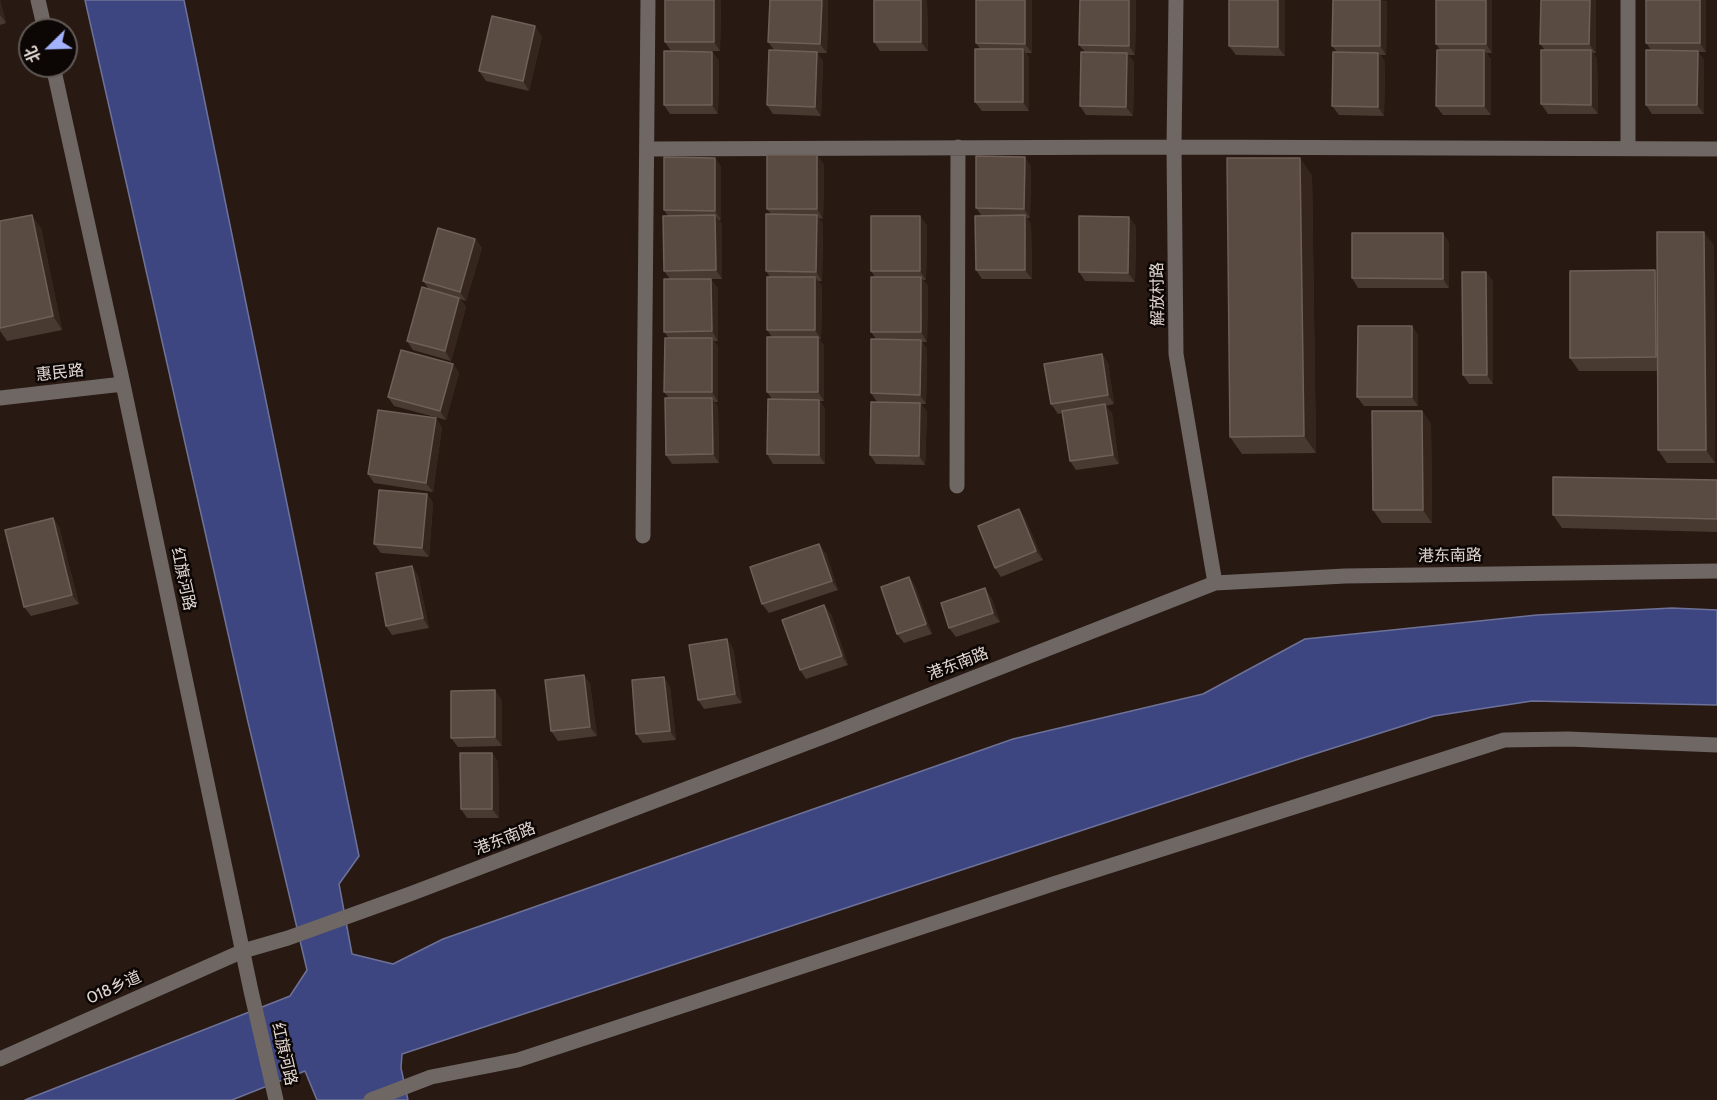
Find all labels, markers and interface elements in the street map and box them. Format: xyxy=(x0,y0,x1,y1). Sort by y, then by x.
north arrow xyxy=(18,18,78,78)
text: 北 xyxy=(21,43,45,66)
street label: 解放村路 xyxy=(1148,262,1168,326)
street label: 惠民路 xyxy=(35,361,85,385)
street label: 红旗河路 xyxy=(167,546,199,612)
street label: 港东南路 xyxy=(1418,546,1482,566)
street label: 港东南路 xyxy=(925,644,991,684)
street label: 港东南路 xyxy=(472,819,538,859)
street label: 018乡道 xyxy=(84,967,144,1009)
street label: 红旗河路 xyxy=(267,1021,301,1087)

